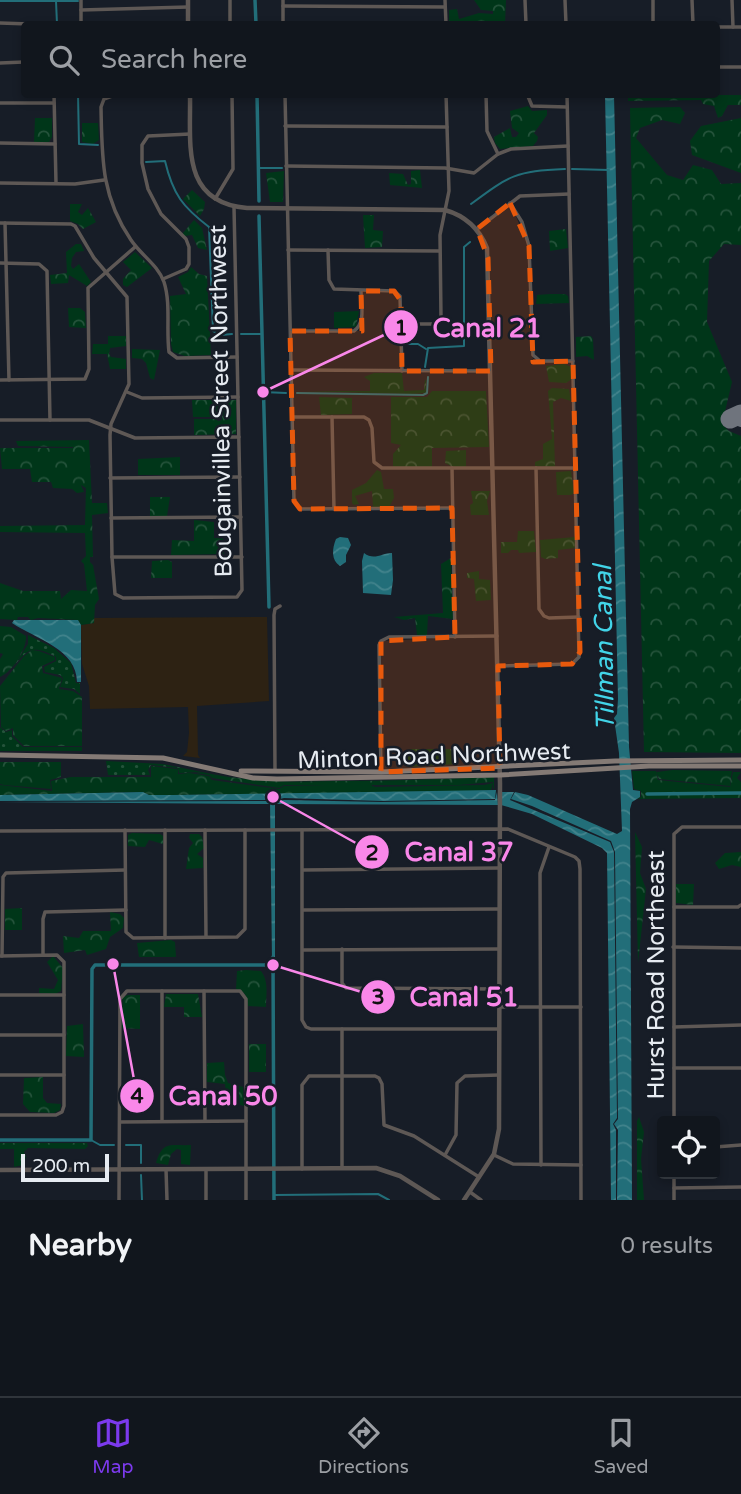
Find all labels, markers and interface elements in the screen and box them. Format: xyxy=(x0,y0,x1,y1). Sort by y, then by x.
search box xyxy=(21,21,720,98)
icon: search xyxy=(45,41,83,79)
text: Search here xyxy=(101,44,247,75)
street label: Bougainvillea Street Northwest xyxy=(203,224,239,578)
callout: Canal 21 xyxy=(383,304,555,351)
text: Canal 21 xyxy=(432,313,542,344)
text: 1 xyxy=(394,316,408,341)
water label: Tillman Canal xyxy=(587,561,621,731)
street label: Minton Road Northwest xyxy=(297,737,571,775)
callout: Canal 37 xyxy=(355,829,527,876)
text: Canal 37 xyxy=(404,837,514,868)
text: 2 xyxy=(365,841,379,866)
street label: Hurst Road Northeast xyxy=(642,850,671,1100)
callout: Canal 51 xyxy=(360,973,532,1020)
text: Canal 51 xyxy=(409,982,519,1013)
text: 3 xyxy=(371,985,385,1010)
callout: Canal 50 xyxy=(119,1072,291,1119)
text: Canal 50 xyxy=(168,1081,278,1112)
text: 4 xyxy=(130,1084,144,1109)
map controls xyxy=(657,1116,720,1179)
button: locate xyxy=(657,1116,720,1179)
scale bar xyxy=(21,1151,108,1183)
text: 200 m xyxy=(32,1155,90,1177)
text: Nearby xyxy=(28,1227,132,1264)
text: 0 results xyxy=(620,1232,713,1260)
tab: Map xyxy=(92,1414,133,1478)
tab: Directions xyxy=(318,1414,409,1478)
tab: Saved xyxy=(594,1414,649,1478)

